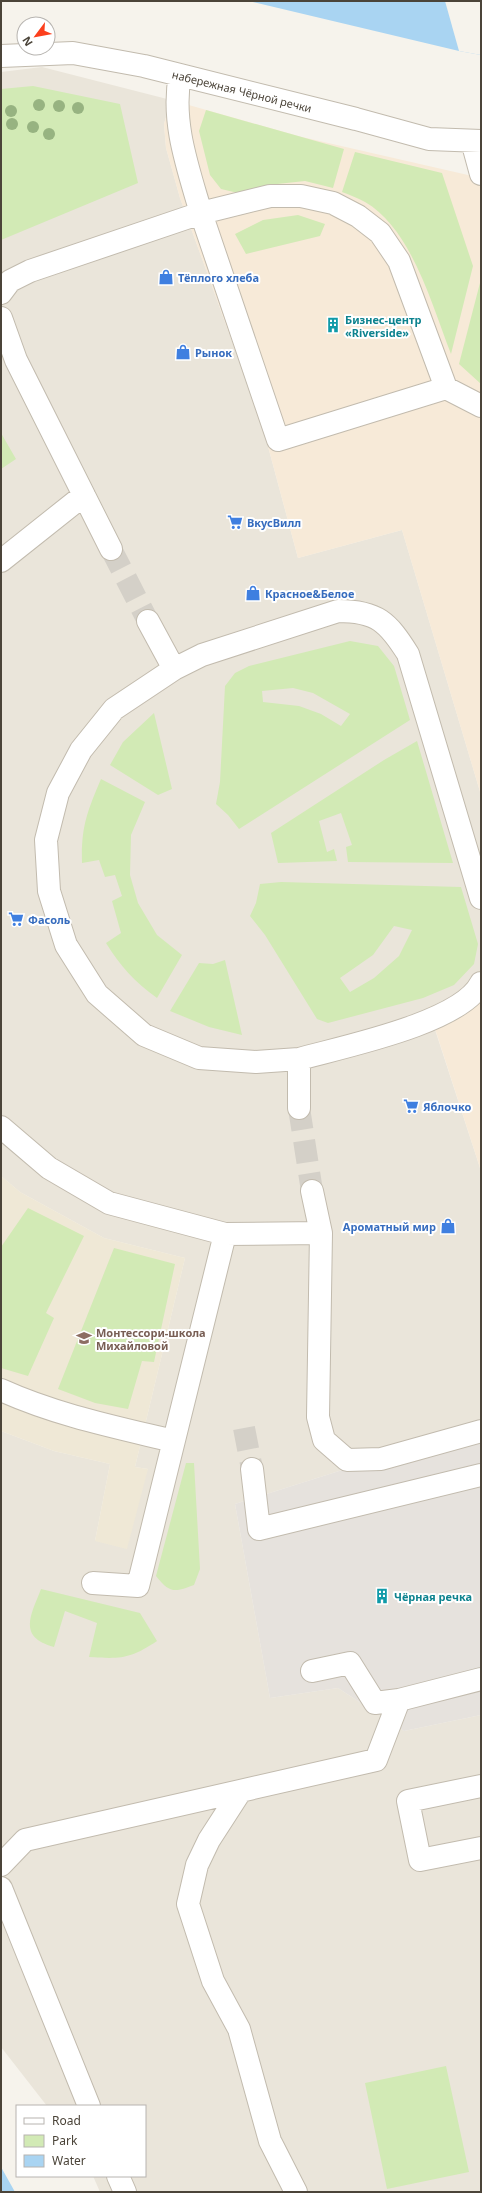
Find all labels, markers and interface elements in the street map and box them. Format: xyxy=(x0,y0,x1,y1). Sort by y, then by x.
north arrow xyxy=(16,16,56,56)
text: N xyxy=(18,34,36,49)
street label: набережная Чёрной речки xyxy=(171,66,313,116)
shop icon: Тёплого хлеба xyxy=(157,268,175,286)
place label: Тёплого хлеба xyxy=(178,270,259,285)
place label: Бизнес-центр «Riverside» xyxy=(345,312,421,340)
building icon: Бизнес-центр «Riverside» xyxy=(324,316,342,334)
shop icon: Рынок xyxy=(174,343,192,361)
place label: Рынок xyxy=(195,345,232,360)
supermarket icon: ВкусВилл xyxy=(226,513,244,531)
place label: ВкусВилл xyxy=(247,515,301,530)
shop icon: Красное&Белое xyxy=(244,584,262,602)
place label: Красное&Белое xyxy=(265,586,354,601)
supermarket icon: Фасоль xyxy=(7,910,25,928)
place label: Фасоль xyxy=(28,912,71,927)
supermarket icon: Яблочко xyxy=(402,1097,420,1115)
place label: Яблочко xyxy=(423,1099,471,1114)
shop icon: Ароматный мир xyxy=(439,1217,457,1235)
place label: Ароматный мир xyxy=(343,1219,436,1234)
place label: Монтессори-школа Михайловой xyxy=(96,1325,206,1353)
school or university icon: Монтессори-школа Михайловой xyxy=(75,1329,93,1347)
building icon: Чёрная речка xyxy=(373,1587,391,1605)
place label: Чёрная речка xyxy=(394,1589,472,1604)
legend xyxy=(16,2105,146,2177)
text: Road xyxy=(52,2112,81,2129)
text: Park xyxy=(52,2132,78,2149)
text: Water xyxy=(52,2152,86,2169)

